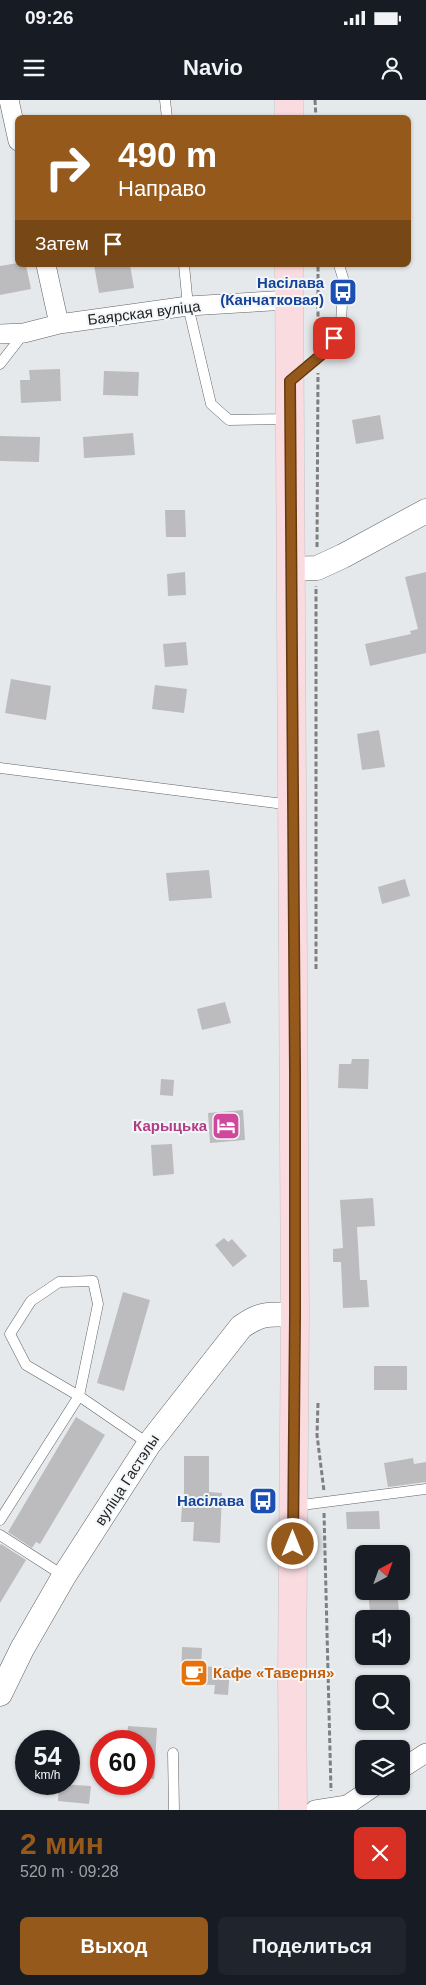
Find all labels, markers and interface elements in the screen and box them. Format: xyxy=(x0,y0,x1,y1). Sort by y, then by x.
text: 09:26 xyxy=(25,7,74,28)
icon: menu xyxy=(20,54,48,82)
icon: person xyxy=(378,54,406,82)
text: Navio xyxy=(183,55,243,80)
icon: right xyxy=(35,135,100,200)
text: 490 m xyxy=(118,135,217,174)
text: Направо xyxy=(118,176,206,201)
icon: arrive xyxy=(99,230,127,258)
text: Затем xyxy=(35,233,89,254)
place label: Насілава (Канчатковая) xyxy=(220,274,325,308)
bus stop icon: Насілава (Канчатковая) xyxy=(328,277,358,307)
street label: Баярская вуліца xyxy=(87,297,202,328)
pin xyxy=(313,317,355,359)
icon: arrive xyxy=(320,324,348,352)
hotel icon: Карыцька xyxy=(211,1111,241,1141)
place label: Карыцька xyxy=(133,1117,208,1134)
street label: вуліца Гастэлы xyxy=(91,1431,162,1528)
bus stop icon: Насілава xyxy=(248,1486,278,1516)
place label: Насілава xyxy=(177,1492,245,1509)
position arrow xyxy=(266,1517,318,1569)
north arrow xyxy=(355,1545,410,1600)
map controls xyxy=(355,1545,410,1795)
button: sound xyxy=(355,1610,410,1665)
cafe icon: Кафе «Таверня» xyxy=(179,1658,209,1688)
place label: Кафе «Таверня» xyxy=(213,1664,334,1681)
button: search xyxy=(355,1675,410,1730)
speed limit sign: 60 xyxy=(90,1730,155,1795)
button: layers xyxy=(355,1740,410,1795)
text: 54 xyxy=(34,1742,61,1770)
text: km/h xyxy=(34,1768,61,1782)
text: 2 мин xyxy=(20,1827,104,1860)
button: close xyxy=(354,1827,406,1879)
text: 520 m · 09:28 xyxy=(20,1863,119,1880)
button: Выход xyxy=(20,1917,208,1975)
button: Поделиться xyxy=(218,1917,406,1975)

